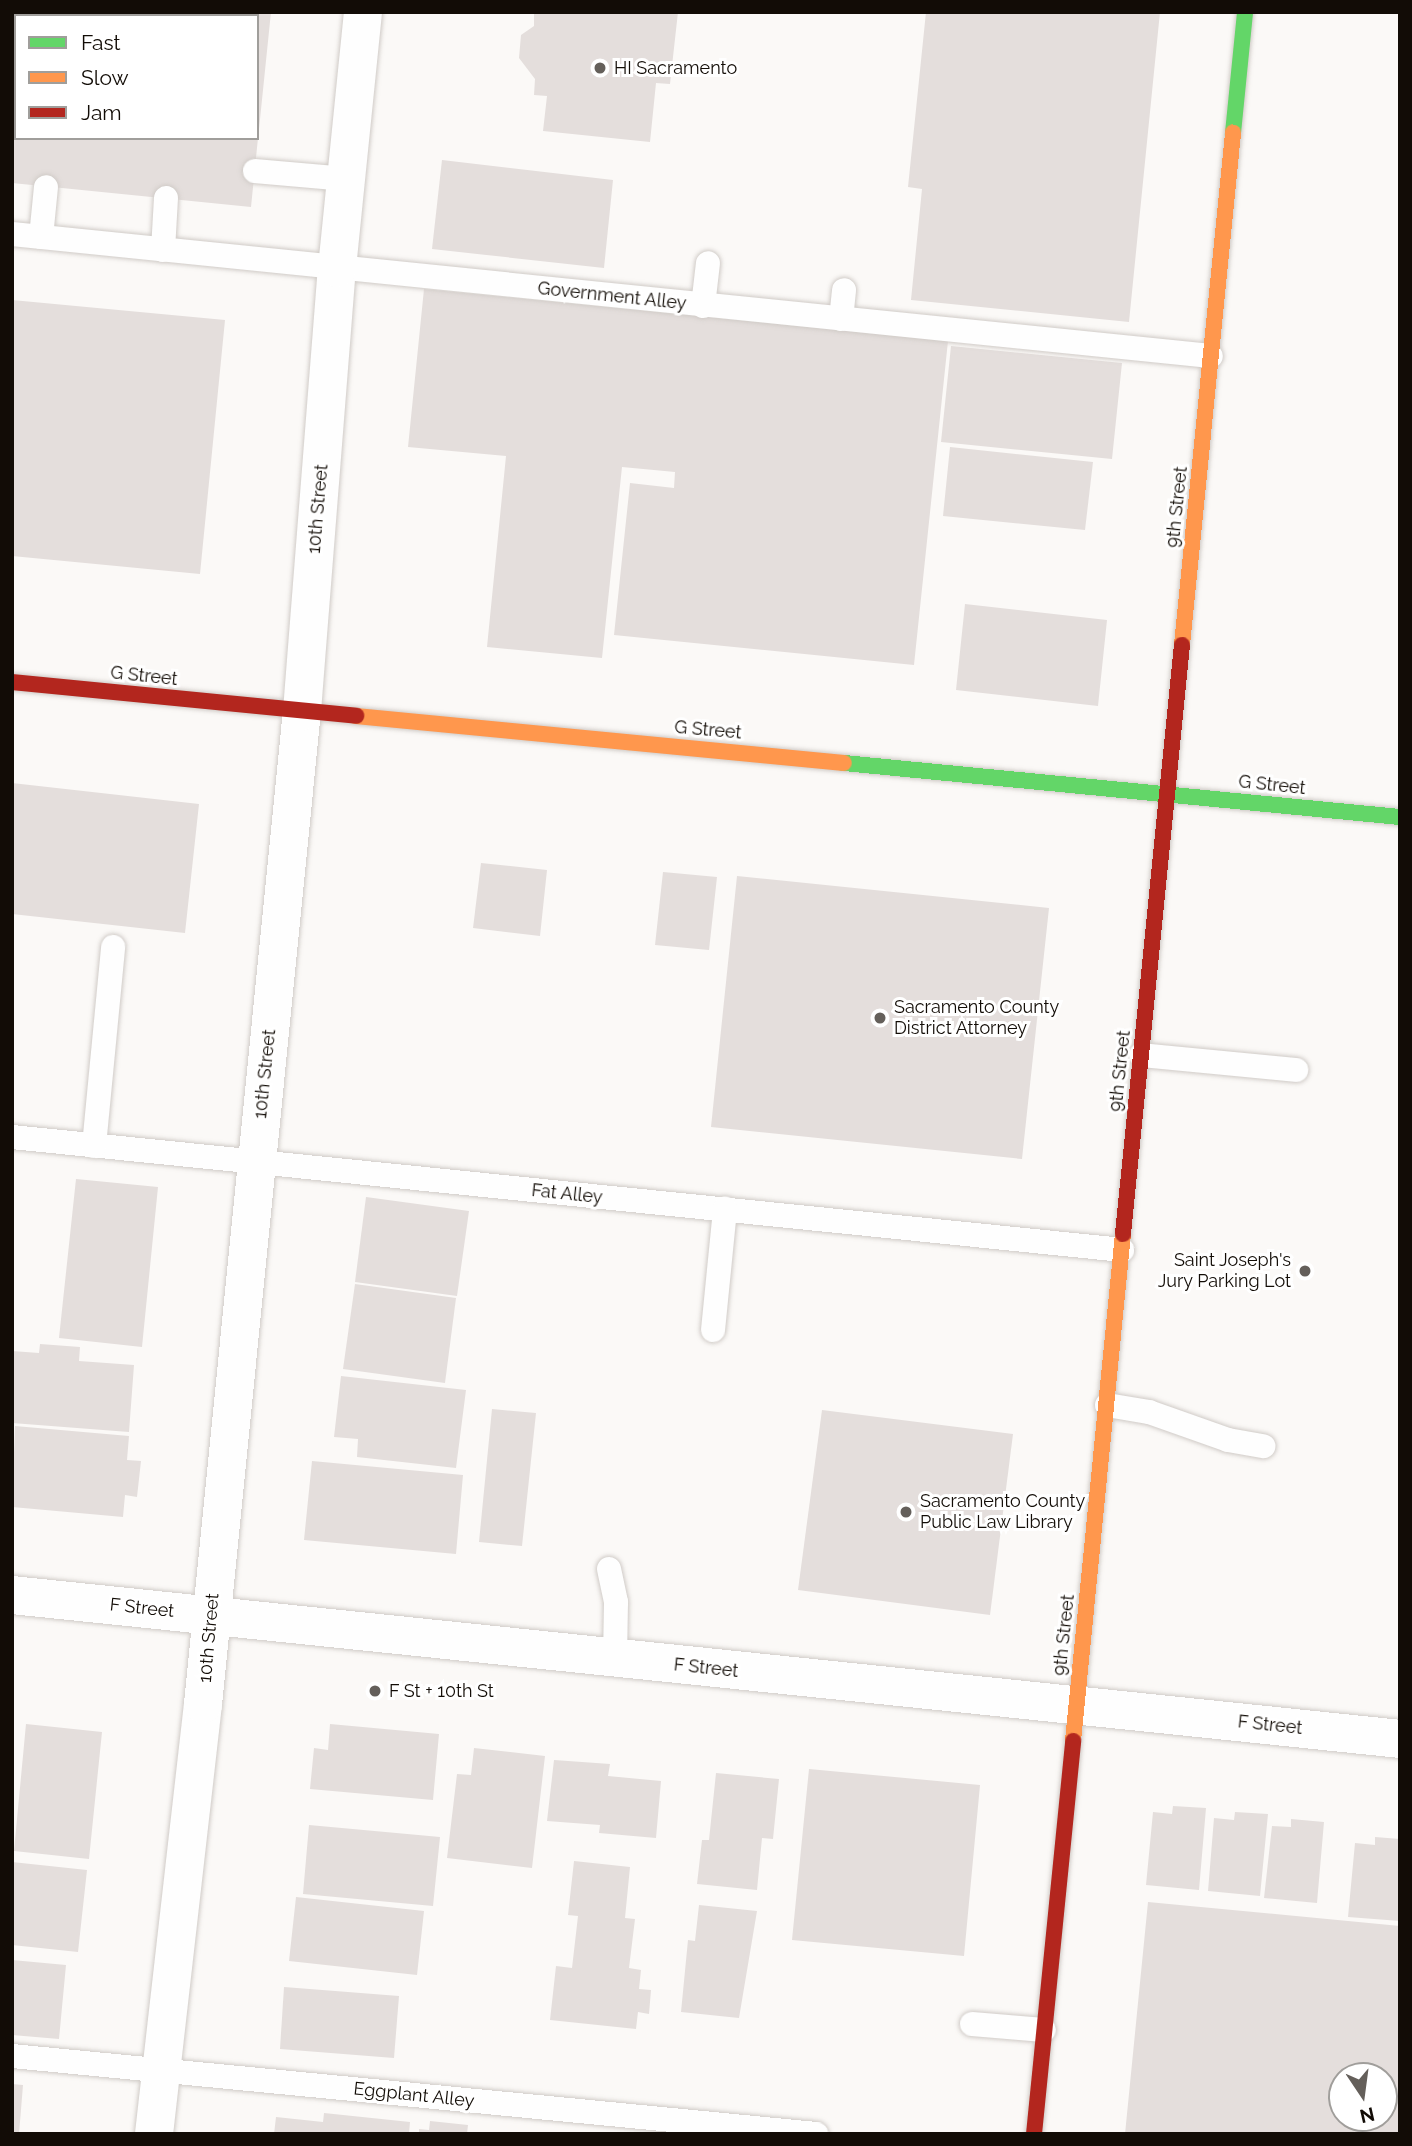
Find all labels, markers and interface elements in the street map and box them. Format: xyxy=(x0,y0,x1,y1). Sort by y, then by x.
legend xyxy=(14,14,259,140)
text: Fast xyxy=(81,30,121,55)
place label: HI Sacramento xyxy=(614,57,737,79)
marker: HI Sacramento xyxy=(592,60,608,76)
text: Slow xyxy=(81,65,129,90)
text: Jam xyxy=(81,100,122,125)
street label: Government Alley xyxy=(536,277,688,315)
street label: 10th Street xyxy=(303,463,333,555)
street label: 9th Street xyxy=(1162,465,1192,549)
street label: G Street xyxy=(109,662,179,690)
street label: G Street xyxy=(673,716,743,744)
street label: G Street xyxy=(1237,771,1307,799)
place label: Sacramento County District Attorney xyxy=(894,997,1059,1040)
marker: Sacramento County District Attorney xyxy=(872,1010,888,1026)
street label: 10th Street xyxy=(250,1028,280,1120)
street label: 9th Street xyxy=(1105,1029,1135,1113)
street label: Fat Alley xyxy=(530,1180,604,1208)
place label: Saint Joseph's Jury Parking Lot xyxy=(1157,1250,1291,1292)
marker: Saint Joseph's Jury Parking Lot xyxy=(1297,1263,1313,1279)
place label: Sacramento County Public Law Library xyxy=(920,1491,1085,1534)
marker: Sacramento County Public Law Library xyxy=(898,1504,914,1520)
street label: 10th Street xyxy=(194,1592,224,1684)
street label: 9th Street xyxy=(1049,1593,1079,1677)
street label: F Street xyxy=(109,1594,175,1622)
street label: F Street xyxy=(673,1654,739,1682)
place label: F St + 10th St xyxy=(389,1680,494,1702)
marker: F St + 10th St xyxy=(367,1683,383,1699)
street label: F Street xyxy=(1237,1711,1303,1739)
north arrow xyxy=(1328,2062,1398,2132)
street label: Eggplant Alley xyxy=(352,2078,476,2112)
text: N xyxy=(1358,2103,1377,2128)

